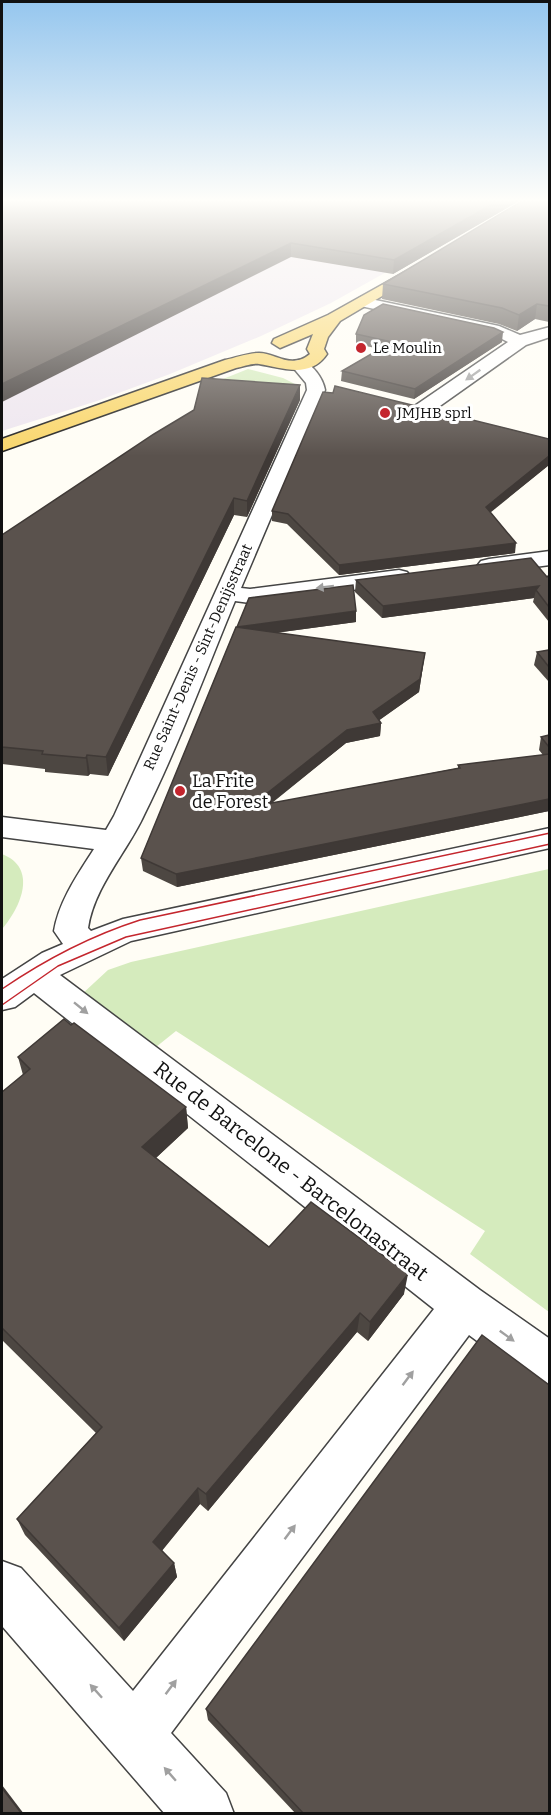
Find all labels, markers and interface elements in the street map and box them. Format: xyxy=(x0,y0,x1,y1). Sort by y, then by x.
place label: Le Moulin xyxy=(373,339,442,357)
marker: Le Moulin xyxy=(354,341,368,355)
one-way arrow xyxy=(465,369,481,381)
place label: JMJHB sprl xyxy=(396,404,471,422)
marker: JMJHB sprl xyxy=(378,406,392,420)
street label: Rue Saint-Denis - Sint-Denijsstraat xyxy=(140,541,256,773)
one-way arrow xyxy=(315,582,334,591)
place label: La Frite de Forest xyxy=(192,770,269,813)
marker: La Frite de Forest xyxy=(173,784,187,798)
one-way arrow xyxy=(73,1002,89,1015)
street label: Rue de Barcelone - Barcelonastraat xyxy=(148,1056,434,1287)
one-way arrow xyxy=(498,1330,514,1342)
one-way arrow xyxy=(402,1370,414,1386)
one-way arrow xyxy=(283,1525,295,1540)
one-way arrow xyxy=(165,1680,177,1696)
one-way arrow xyxy=(89,1683,103,1698)
one-way arrow xyxy=(164,1766,177,1782)

